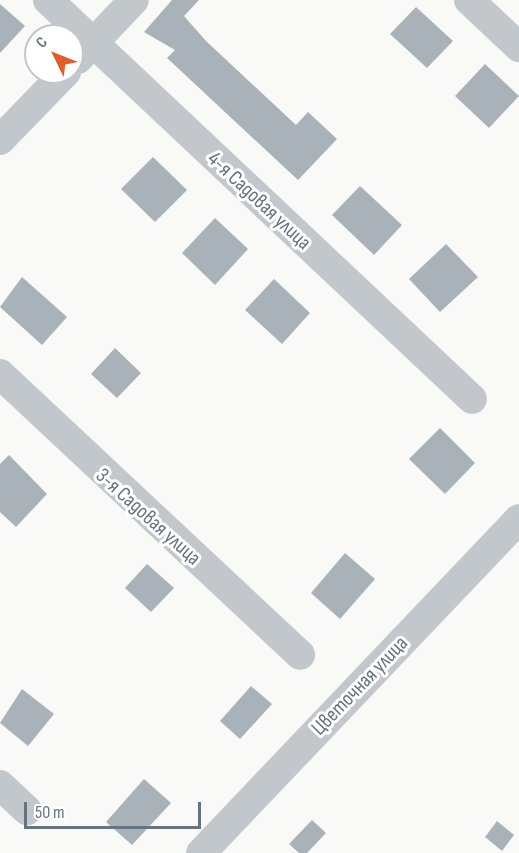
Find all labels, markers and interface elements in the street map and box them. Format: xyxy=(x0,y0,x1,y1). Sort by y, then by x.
north arrow xyxy=(24,24,84,84)
text: С xyxy=(32,33,52,52)
street label: 4-я Садовая улица xyxy=(202,147,316,255)
street label: 3-я Садовая улица xyxy=(90,463,206,571)
street label: Цветочная улица xyxy=(307,631,413,741)
scale bar xyxy=(27,790,204,828)
text: 50 m xyxy=(35,802,65,823)

